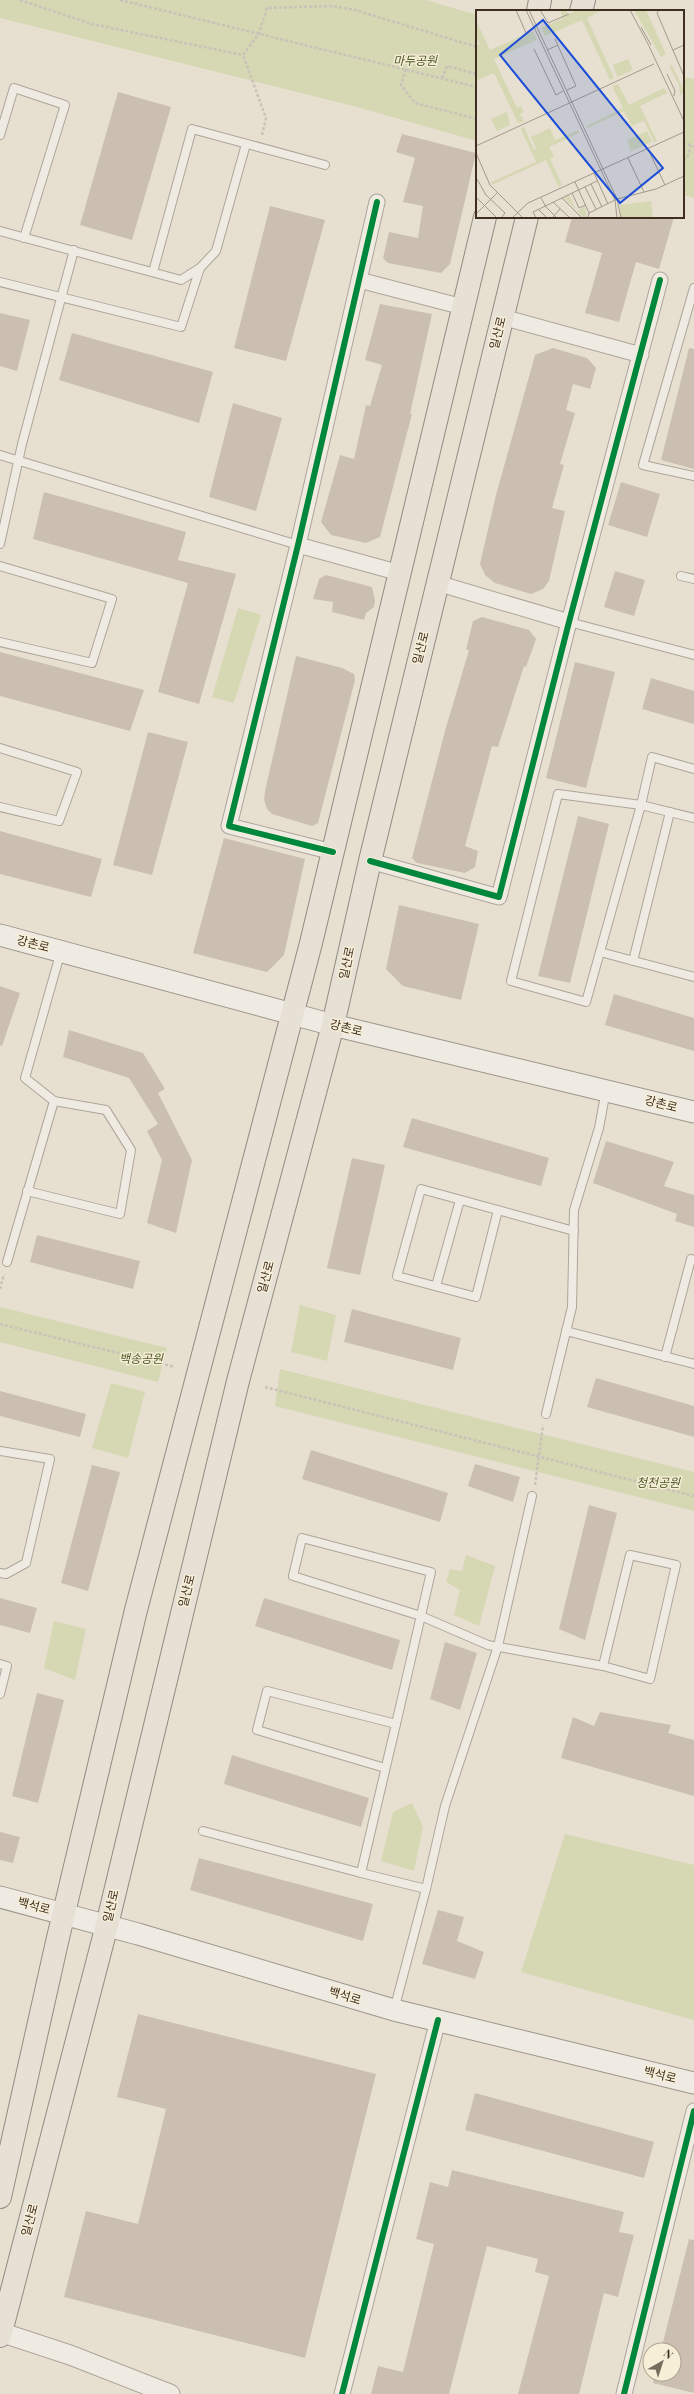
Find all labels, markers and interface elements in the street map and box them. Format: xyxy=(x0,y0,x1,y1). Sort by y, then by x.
inset map xyxy=(476,10,684,218)
park label: 마두공원 xyxy=(393,52,438,68)
street label: 일산로 xyxy=(485,315,509,351)
street label: 일산로 xyxy=(408,630,432,666)
street label: 강촌로 xyxy=(15,931,51,955)
street label: 일산로 xyxy=(335,945,357,981)
street label: 강촌로 xyxy=(328,1015,364,1039)
street label: 강촌로 xyxy=(643,1091,679,1115)
street label: 일산로 xyxy=(253,1259,277,1295)
park label: 백송공원 xyxy=(119,1350,164,1366)
park label: 청천공원 xyxy=(636,1474,681,1490)
street label: 일산로 xyxy=(174,1573,198,1609)
street label: 일산로 xyxy=(99,1888,122,1924)
street label: 백석로 xyxy=(16,1893,52,1917)
street label: 백석로 xyxy=(327,1983,363,2008)
street label: 백석로 xyxy=(642,2062,678,2086)
street label: 일산로 xyxy=(17,2202,41,2238)
north arrow xyxy=(642,2342,682,2382)
text: N xyxy=(661,2346,676,2362)

